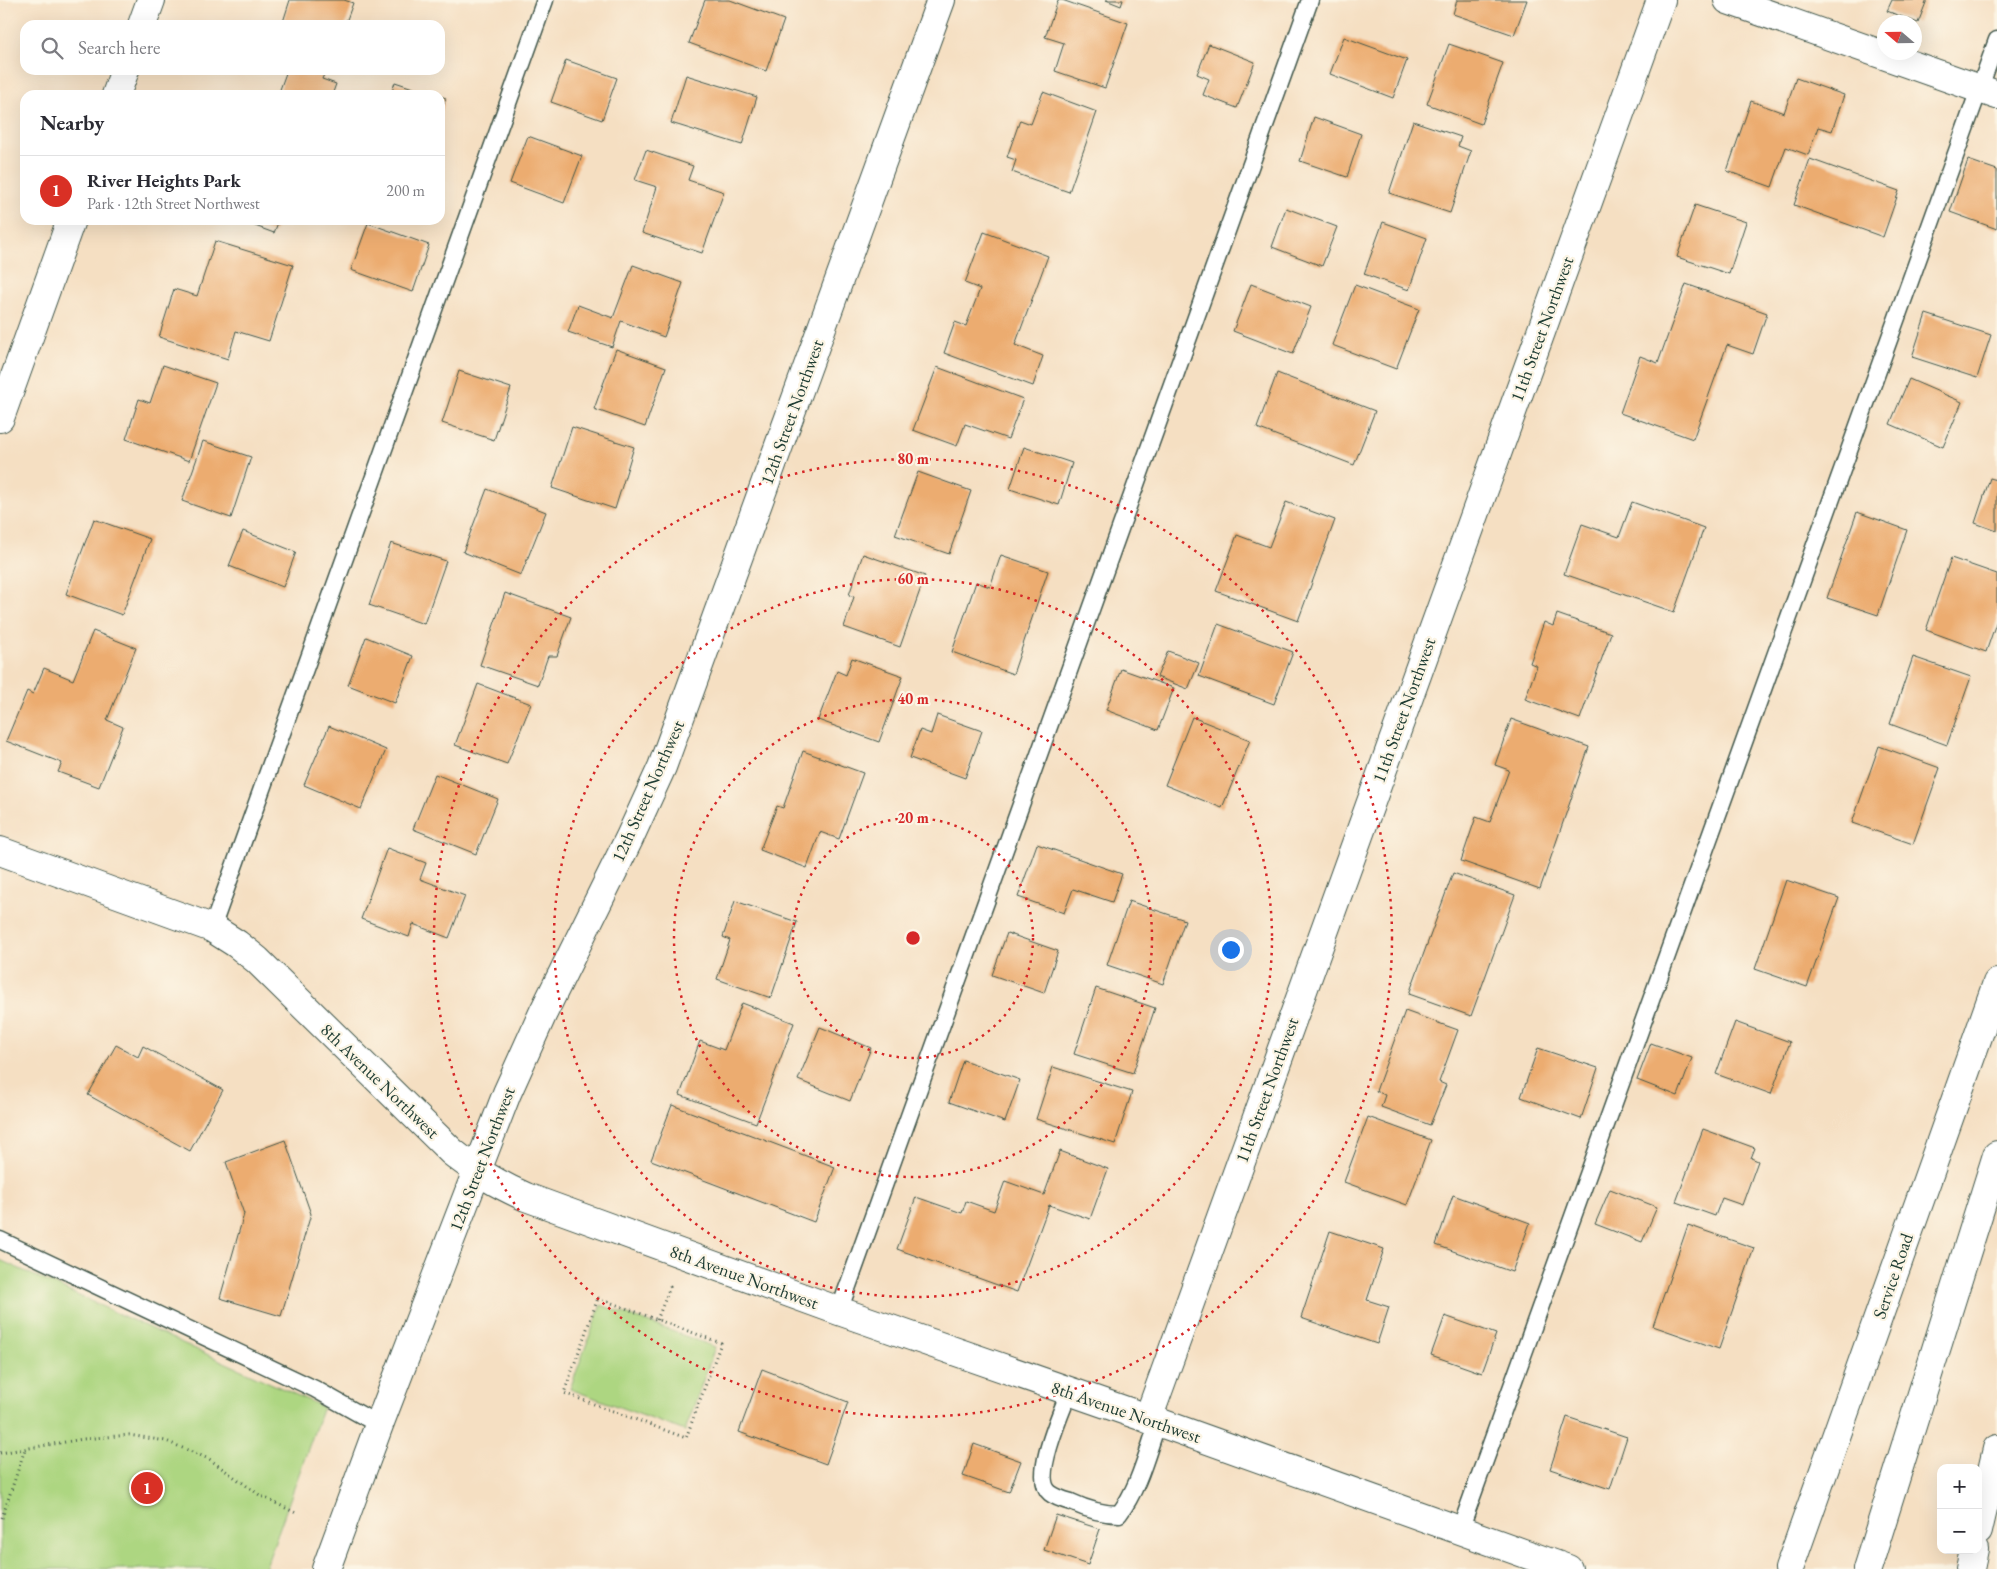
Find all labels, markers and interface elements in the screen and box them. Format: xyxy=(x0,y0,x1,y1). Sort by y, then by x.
north arrow xyxy=(1877,15,1922,60)
search box xyxy=(20,20,445,75)
icon: search xyxy=(38,34,66,62)
text: Search here xyxy=(78,35,160,60)
text: Nearby xyxy=(40,109,104,136)
text: River Heights Park xyxy=(87,168,241,193)
text: 1 xyxy=(52,180,60,201)
text: 200 m xyxy=(386,180,425,201)
text: Park · 12th Street Northwest xyxy=(87,193,260,214)
street label: 11th Street Northwest xyxy=(1505,253,1579,405)
street label: 12th Street Northwest xyxy=(755,336,829,488)
text: 80 m xyxy=(897,449,929,468)
text: 60 m xyxy=(897,569,929,588)
street label: 11th Street Northwest xyxy=(1367,634,1441,786)
text: 40 m xyxy=(897,689,929,708)
street label: 12th Street Northwest xyxy=(606,716,689,865)
text: 20 m xyxy=(897,808,929,827)
centre of rings xyxy=(904,929,922,947)
your location xyxy=(1218,937,1244,963)
street label: 11th Street Northwest xyxy=(1230,1014,1304,1166)
street label: 8th Avenue Northwest xyxy=(316,1018,445,1143)
street label: 12th Street Northwest xyxy=(443,1083,520,1234)
street label: Service Road xyxy=(1867,1229,1918,1322)
street label: 8th Avenue Northwest xyxy=(667,1239,822,1314)
street label: 8th Avenue Northwest xyxy=(1048,1375,1204,1448)
map controls xyxy=(1937,1464,1982,1554)
button: + xyxy=(1937,1464,1982,1509)
pin: 1 xyxy=(131,1469,163,1507)
button: − xyxy=(1937,1509,1982,1554)

